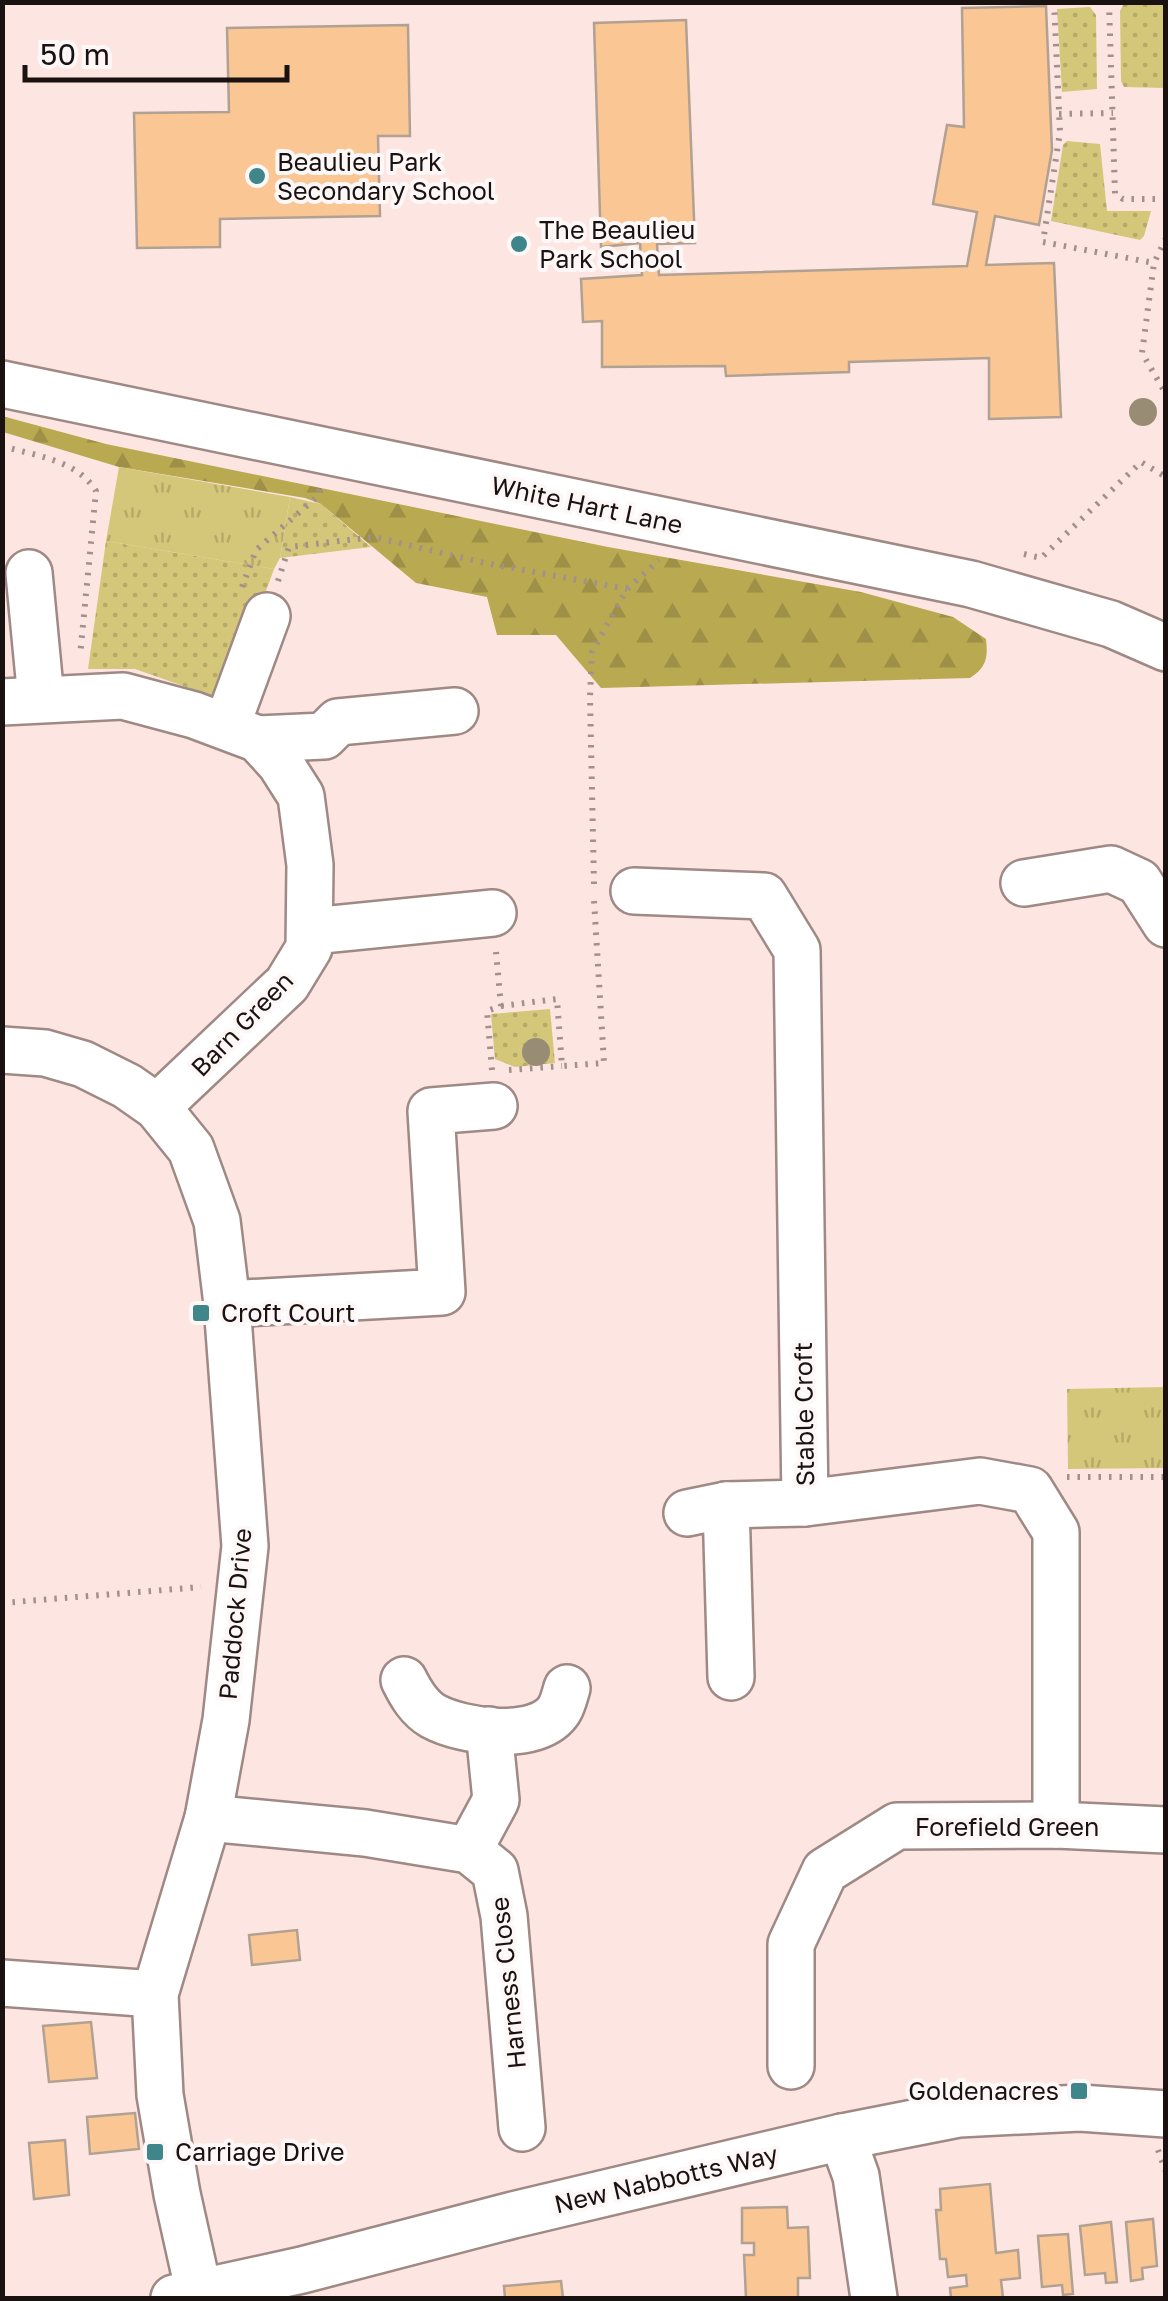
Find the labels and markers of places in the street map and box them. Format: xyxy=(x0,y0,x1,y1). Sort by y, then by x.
place label: Beaulieu Park Secondary School xyxy=(277,146,495,206)
marker: Beaulieu Park Secondary School xyxy=(246,165,268,187)
place label: The Beaulieu Park School xyxy=(539,214,695,274)
marker: The Beaulieu Park School xyxy=(508,233,530,255)
place label: Croft Court xyxy=(221,1297,355,1328)
marker: Croft Court xyxy=(190,1302,212,1324)
place label: Goldenacres xyxy=(908,2075,1059,2106)
marker: Goldenacres xyxy=(1068,2080,1090,2102)
place label: Carriage Drive xyxy=(175,2136,345,2167)
marker: Carriage Drive xyxy=(144,2141,166,2163)

